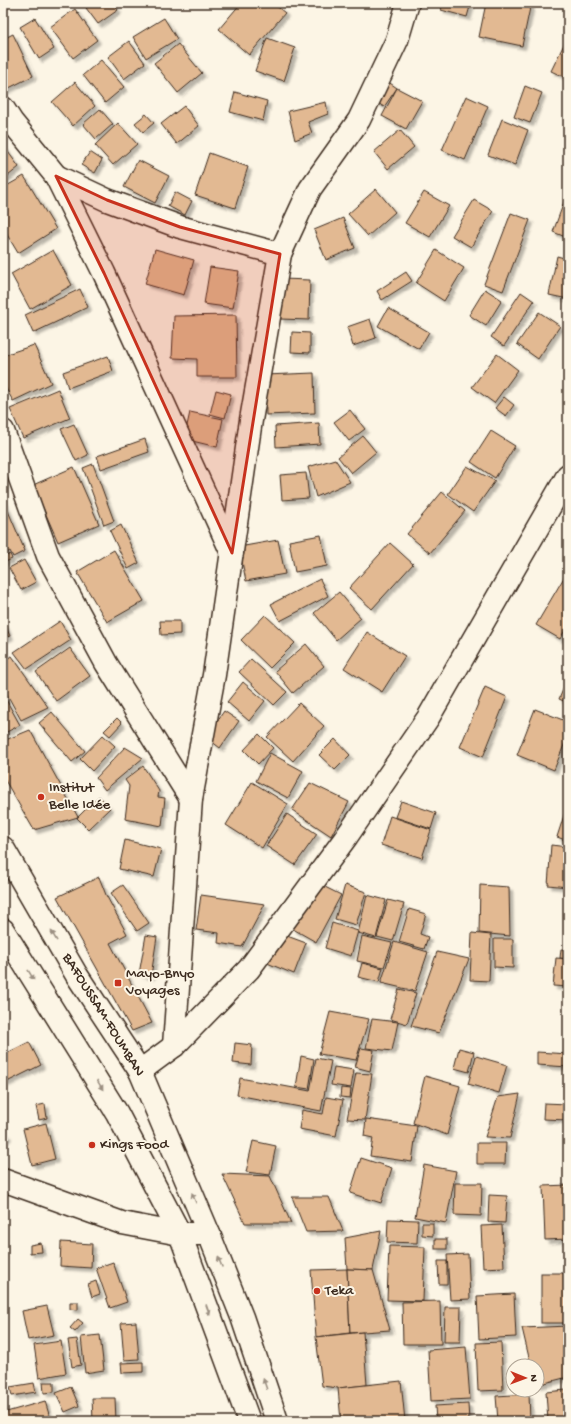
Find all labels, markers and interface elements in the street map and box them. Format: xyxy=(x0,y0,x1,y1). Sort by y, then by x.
place label: Institut Belle Idée xyxy=(48,779,110,814)
marker: Institut Belle Idée xyxy=(36,792,46,802)
one-way arrow xyxy=(50,930,57,942)
street label: BAFOUSSAM-FOUMBAN xyxy=(57,949,148,1080)
place label: Mayo-Bnyo Voyages xyxy=(125,965,195,1000)
one-way arrow xyxy=(27,969,34,981)
marker: Mayo-Bnyo Voyages xyxy=(113,978,123,988)
one-way arrow xyxy=(96,1079,103,1091)
place label: Kings Food xyxy=(100,1136,170,1154)
marker: Kings Food xyxy=(87,1140,97,1150)
one-way arrow xyxy=(190,1191,196,1203)
one-way arrow xyxy=(217,1257,223,1268)
place label: Teka xyxy=(324,1282,354,1300)
marker: Teka xyxy=(312,1286,322,1296)
one-way arrow xyxy=(206,1304,212,1316)
north arrow xyxy=(505,1358,545,1398)
text: N xyxy=(527,1374,539,1382)
one-way arrow xyxy=(262,1378,268,1390)

